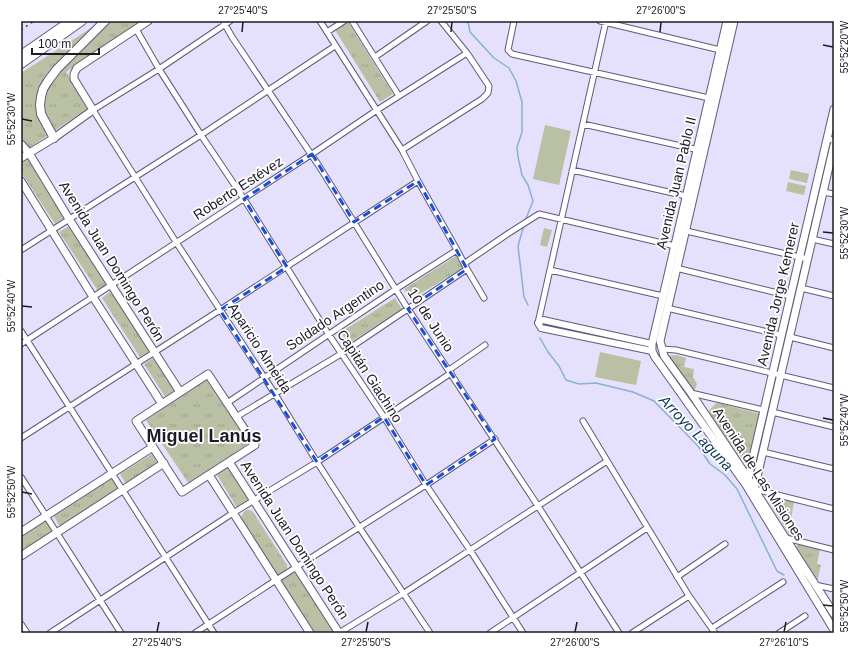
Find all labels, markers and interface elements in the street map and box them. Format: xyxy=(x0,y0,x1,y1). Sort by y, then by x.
text: 27°25'40"S xyxy=(218,5,268,16)
text: 27°25'50"S xyxy=(427,5,477,16)
text: 27°26'00"S xyxy=(636,5,686,16)
text: 55°52'20"W xyxy=(839,20,850,73)
scale bar xyxy=(32,30,99,56)
text: 100 m xyxy=(38,37,71,51)
text: 55°52'30"W xyxy=(6,92,17,145)
street label: Avenida Juan Pablo II xyxy=(653,115,699,251)
street label: Roberto Estévez xyxy=(190,153,286,223)
street label: Avenida Juan Domingo Perón xyxy=(56,178,168,344)
text: 55°52'30"W xyxy=(839,206,850,259)
street label: Avenida Jorge Kemerer xyxy=(754,220,802,367)
street label: Soldado Argentino xyxy=(283,276,387,354)
text: 55°52'40"W xyxy=(6,279,17,332)
street label: 10 de Junio xyxy=(405,285,458,355)
street label: Aparicio Almeida xyxy=(225,300,295,396)
street label: Capitán Giachino xyxy=(334,327,406,426)
water label: Arroyo Laguna xyxy=(655,391,737,474)
text: 55°52'40"W xyxy=(839,393,850,446)
street label: Avenida de Las Misiones xyxy=(710,404,808,544)
district label: Miguel Lanús xyxy=(146,426,262,446)
street label: Avenida Juan Domingo Perón xyxy=(238,458,352,622)
text: 55°52'50"W xyxy=(6,465,17,518)
text: 55°52'50"W xyxy=(839,579,850,632)
text: 27°25'40"S xyxy=(132,637,182,648)
text: 27°25'50"S xyxy=(341,637,391,648)
text: 27°26'00"S xyxy=(550,637,600,648)
text: 27°26'10"S xyxy=(759,637,809,648)

